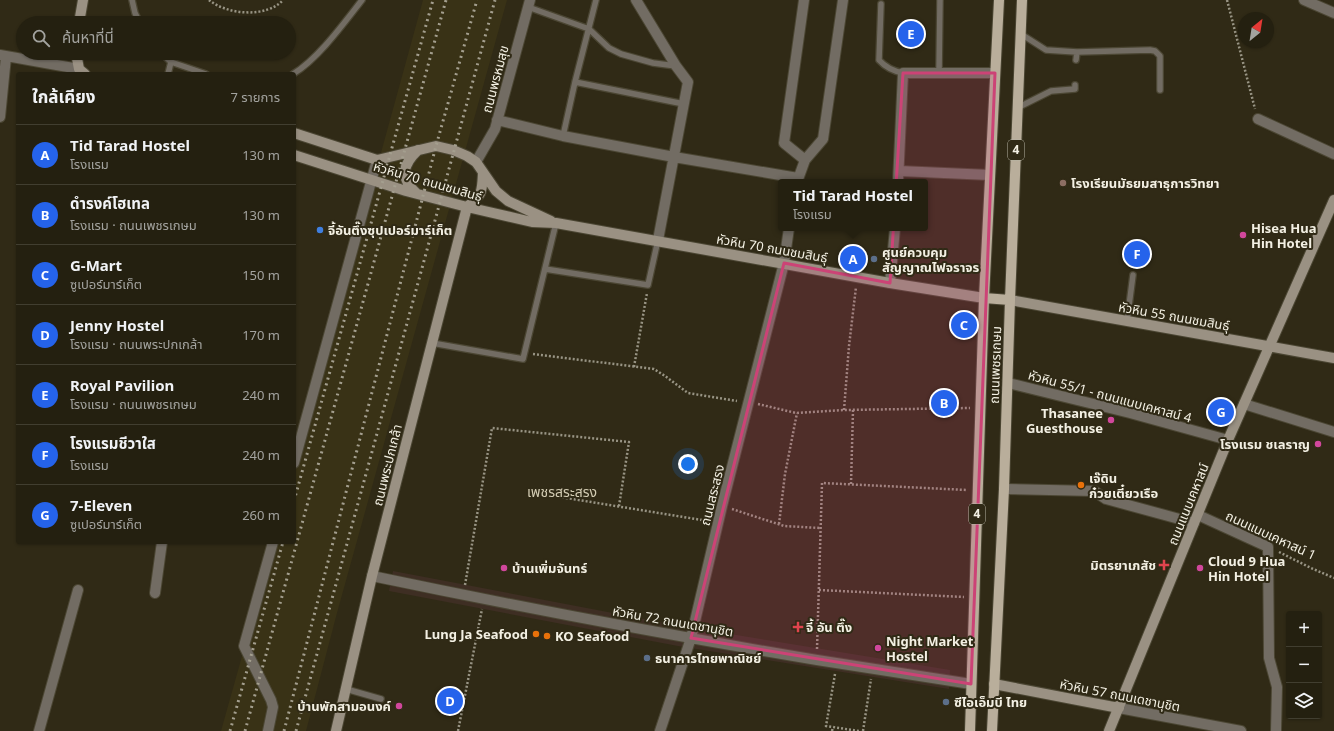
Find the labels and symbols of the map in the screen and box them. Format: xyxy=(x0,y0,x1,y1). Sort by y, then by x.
north arrow xyxy=(1238,12,1274,48)
pin: E xyxy=(898,19,924,49)
street label: ถนนพรหมสุข xyxy=(477,43,513,115)
road number: 4 xyxy=(1008,140,1024,160)
street label: หัวหิน 70 ถนนชมสินธุ์ xyxy=(371,157,485,205)
place label: โรงเรียนมัธยมสาธุการวิทยา xyxy=(1071,174,1219,192)
marker: โรงเรียนมัธยมสาธุการวิทยา xyxy=(1058,178,1068,188)
place label: Hisea Hua Hin Hotel xyxy=(1251,219,1316,252)
place label: จี้อันตึ๊งซุปเปอร์มาร์เก็ต xyxy=(328,221,452,239)
marker: จี้อันตึ๊งซุปเปอร์มาร์เก็ต xyxy=(315,225,325,235)
street label: หัวหิน 70 ถนนชมสินธุ์ xyxy=(715,229,829,267)
marker: Hisea Hua Hin Hotel xyxy=(1238,230,1248,240)
pin: F xyxy=(1124,239,1150,269)
place label: ศูนย์ควบคุม สัญญาณไฟจราจร xyxy=(882,243,980,276)
pin: A xyxy=(840,244,866,274)
marker: ศูนย์ควบคุม สัญญาณไฟจราจร xyxy=(869,254,879,264)
street label: หัวหิน 55 ถนนชมสินธุ์ xyxy=(1117,297,1231,335)
pin: C xyxy=(951,310,977,340)
street label: ถนนเพชรเกษม xyxy=(985,326,1005,404)
street label: หัวหิน 55/1 - ถนนแนบเคหาสน์ 4 xyxy=(1026,365,1194,427)
pin: B xyxy=(931,388,957,418)
pin: G xyxy=(1208,397,1234,427)
place label: Thasanee Guesthouse xyxy=(1026,404,1103,437)
marker: Thasanee Guesthouse xyxy=(1106,415,1116,425)
street label: ถนนพระปกเกล้า xyxy=(368,422,406,508)
place label: โรงแรม ชเลราญ xyxy=(1220,435,1310,453)
marker: โรงแรม ชเลราญ xyxy=(1313,439,1323,449)
your location xyxy=(678,454,698,474)
street label: ถนนแนบเคหาสน์ xyxy=(1163,460,1213,548)
street label: ถนนสระสรง xyxy=(696,462,728,528)
place label: เจ๊ดิน ก๋วยเตี๋ยวเรือ xyxy=(1089,469,1159,502)
marker: เจ๊ดิน ก๋วยเตี๋ยวเรือ xyxy=(1076,480,1086,490)
district label: เพชรสระสรง xyxy=(527,482,597,501)
road number: 4 xyxy=(969,504,985,524)
street label: ถนนแนบเคหาสน์ 1 xyxy=(1223,506,1319,564)
place label: Cloud 9 Hua Hin Hotel xyxy=(1208,552,1285,585)
place label: มิตรยาเภสัช xyxy=(1090,556,1156,574)
place label: บ้านเพิ่มจันทร์ xyxy=(512,559,587,577)
marker: มิตรยาเภสัช xyxy=(1159,560,1169,570)
marker: บ้านเพิ่มจันทร์ xyxy=(499,563,509,573)
marker: Cloud 9 Hua Hin Hotel xyxy=(1195,563,1205,573)
street label: หัวหิน 72 ถนนเดชานุชิต xyxy=(611,601,735,641)
place label: จี้ อัน ตึ๊ง xyxy=(806,618,852,636)
marker: จี้ อัน ตึ๊ง xyxy=(793,622,803,632)
place label: Lung Ja Seafood xyxy=(425,625,528,643)
place label: KO Seafood xyxy=(555,627,629,645)
marker: Lung Ja Seafood xyxy=(531,629,541,639)
marker: KO Seafood xyxy=(542,631,552,641)
place label: Night Market Hostel xyxy=(886,632,974,665)
marker: Night Market Hostel xyxy=(873,643,883,653)
place label: ธนาคารไทยพาณิชย์ xyxy=(655,649,761,667)
marker: ธนาคารไทยพาณิชย์ xyxy=(642,653,652,663)
street label: หัวหิน 57 ถนนเดชานุชิต xyxy=(1058,674,1182,716)
pin: D xyxy=(437,686,463,716)
place label: ซีไอเอ็มบี ไทย xyxy=(954,693,1027,711)
place label: บ้านพักสามอนงค์ xyxy=(297,697,391,715)
marker: ซีไอเอ็มบี ไทย xyxy=(941,697,951,707)
marker: บ้านพักสามอนงค์ xyxy=(394,701,404,711)

